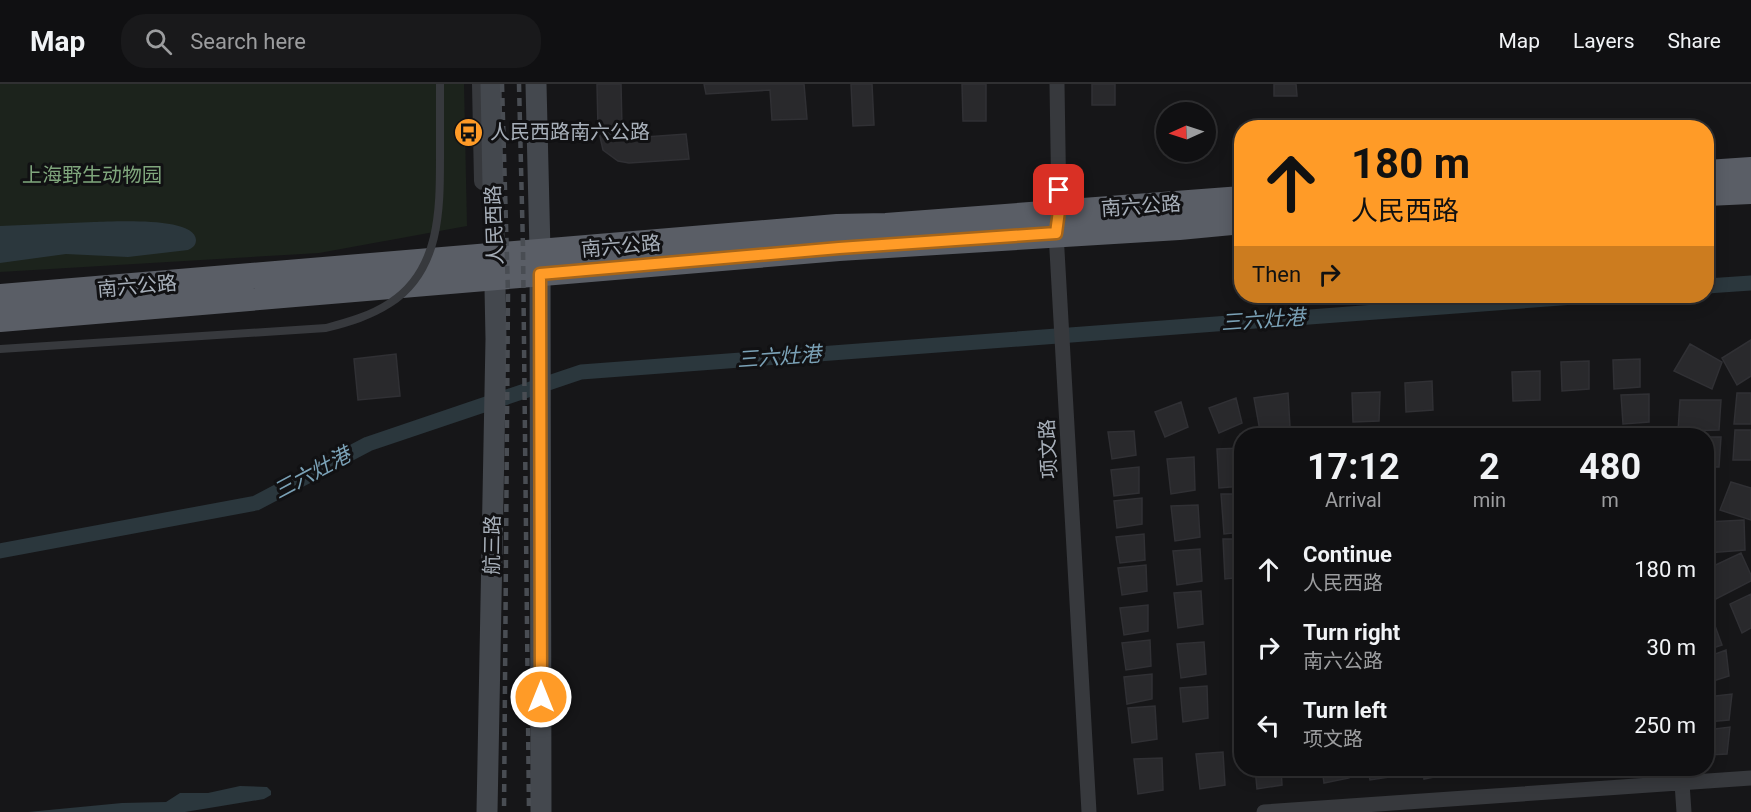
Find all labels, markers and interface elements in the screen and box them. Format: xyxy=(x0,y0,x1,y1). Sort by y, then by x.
search box xyxy=(121,14,541,68)
text: Map xyxy=(30,25,85,58)
icon: search xyxy=(142,25,175,58)
text: Search here xyxy=(190,29,306,54)
text: Map xyxy=(1498,29,1540,53)
text: Layers xyxy=(1573,29,1634,53)
text: Share xyxy=(1667,29,1721,53)
north arrow xyxy=(1156,102,1216,162)
map controls xyxy=(1156,102,1216,162)
bus stop icon: 人民西路南六公路 xyxy=(453,116,485,148)
place label: 人民西路南六公路 xyxy=(490,120,650,144)
text: 180 m xyxy=(1351,139,1470,188)
icon: ahead xyxy=(1252,144,1330,222)
park label: 上海野生动物园 xyxy=(22,163,162,187)
pin xyxy=(1033,164,1084,215)
icon: arrive xyxy=(1042,173,1075,206)
street label: 人民西路 xyxy=(481,185,507,265)
street label: 南六公路 xyxy=(1100,191,1182,221)
text: 人民西路 xyxy=(1351,195,1459,227)
street label: 南六公路 xyxy=(580,231,662,261)
icon: right xyxy=(1313,258,1346,291)
text: Then xyxy=(1252,262,1301,287)
street label: 南六公路 xyxy=(96,271,178,301)
water label: 三六灶港 xyxy=(1220,305,1309,335)
water label: 三六灶港 xyxy=(736,342,825,372)
street label: 项文路 xyxy=(1034,418,1062,480)
water label: 三六灶港 xyxy=(269,441,357,503)
text: 17:12 xyxy=(1307,446,1400,488)
text: 2 xyxy=(1479,446,1500,488)
text: 480 xyxy=(1579,446,1641,488)
text: Arrival xyxy=(1325,488,1382,512)
text: min xyxy=(1473,488,1506,512)
text: m xyxy=(1601,488,1619,512)
street label: 航三路 xyxy=(479,515,505,575)
text: Continue xyxy=(1303,542,1392,567)
icon: ahead xyxy=(1252,553,1285,586)
text: 180 m xyxy=(1634,557,1696,582)
text: 人民西路 xyxy=(1303,571,1383,595)
text: Turn right xyxy=(1303,620,1400,645)
icon: right xyxy=(1252,631,1285,664)
text: 30 m xyxy=(1647,635,1696,660)
text: 南六公路 xyxy=(1303,649,1383,673)
position arrow xyxy=(509,665,573,729)
text: Turn left xyxy=(1303,698,1387,723)
icon: left xyxy=(1252,709,1285,742)
text: 250 m xyxy=(1634,713,1696,738)
text: 项文路 xyxy=(1303,727,1363,751)

